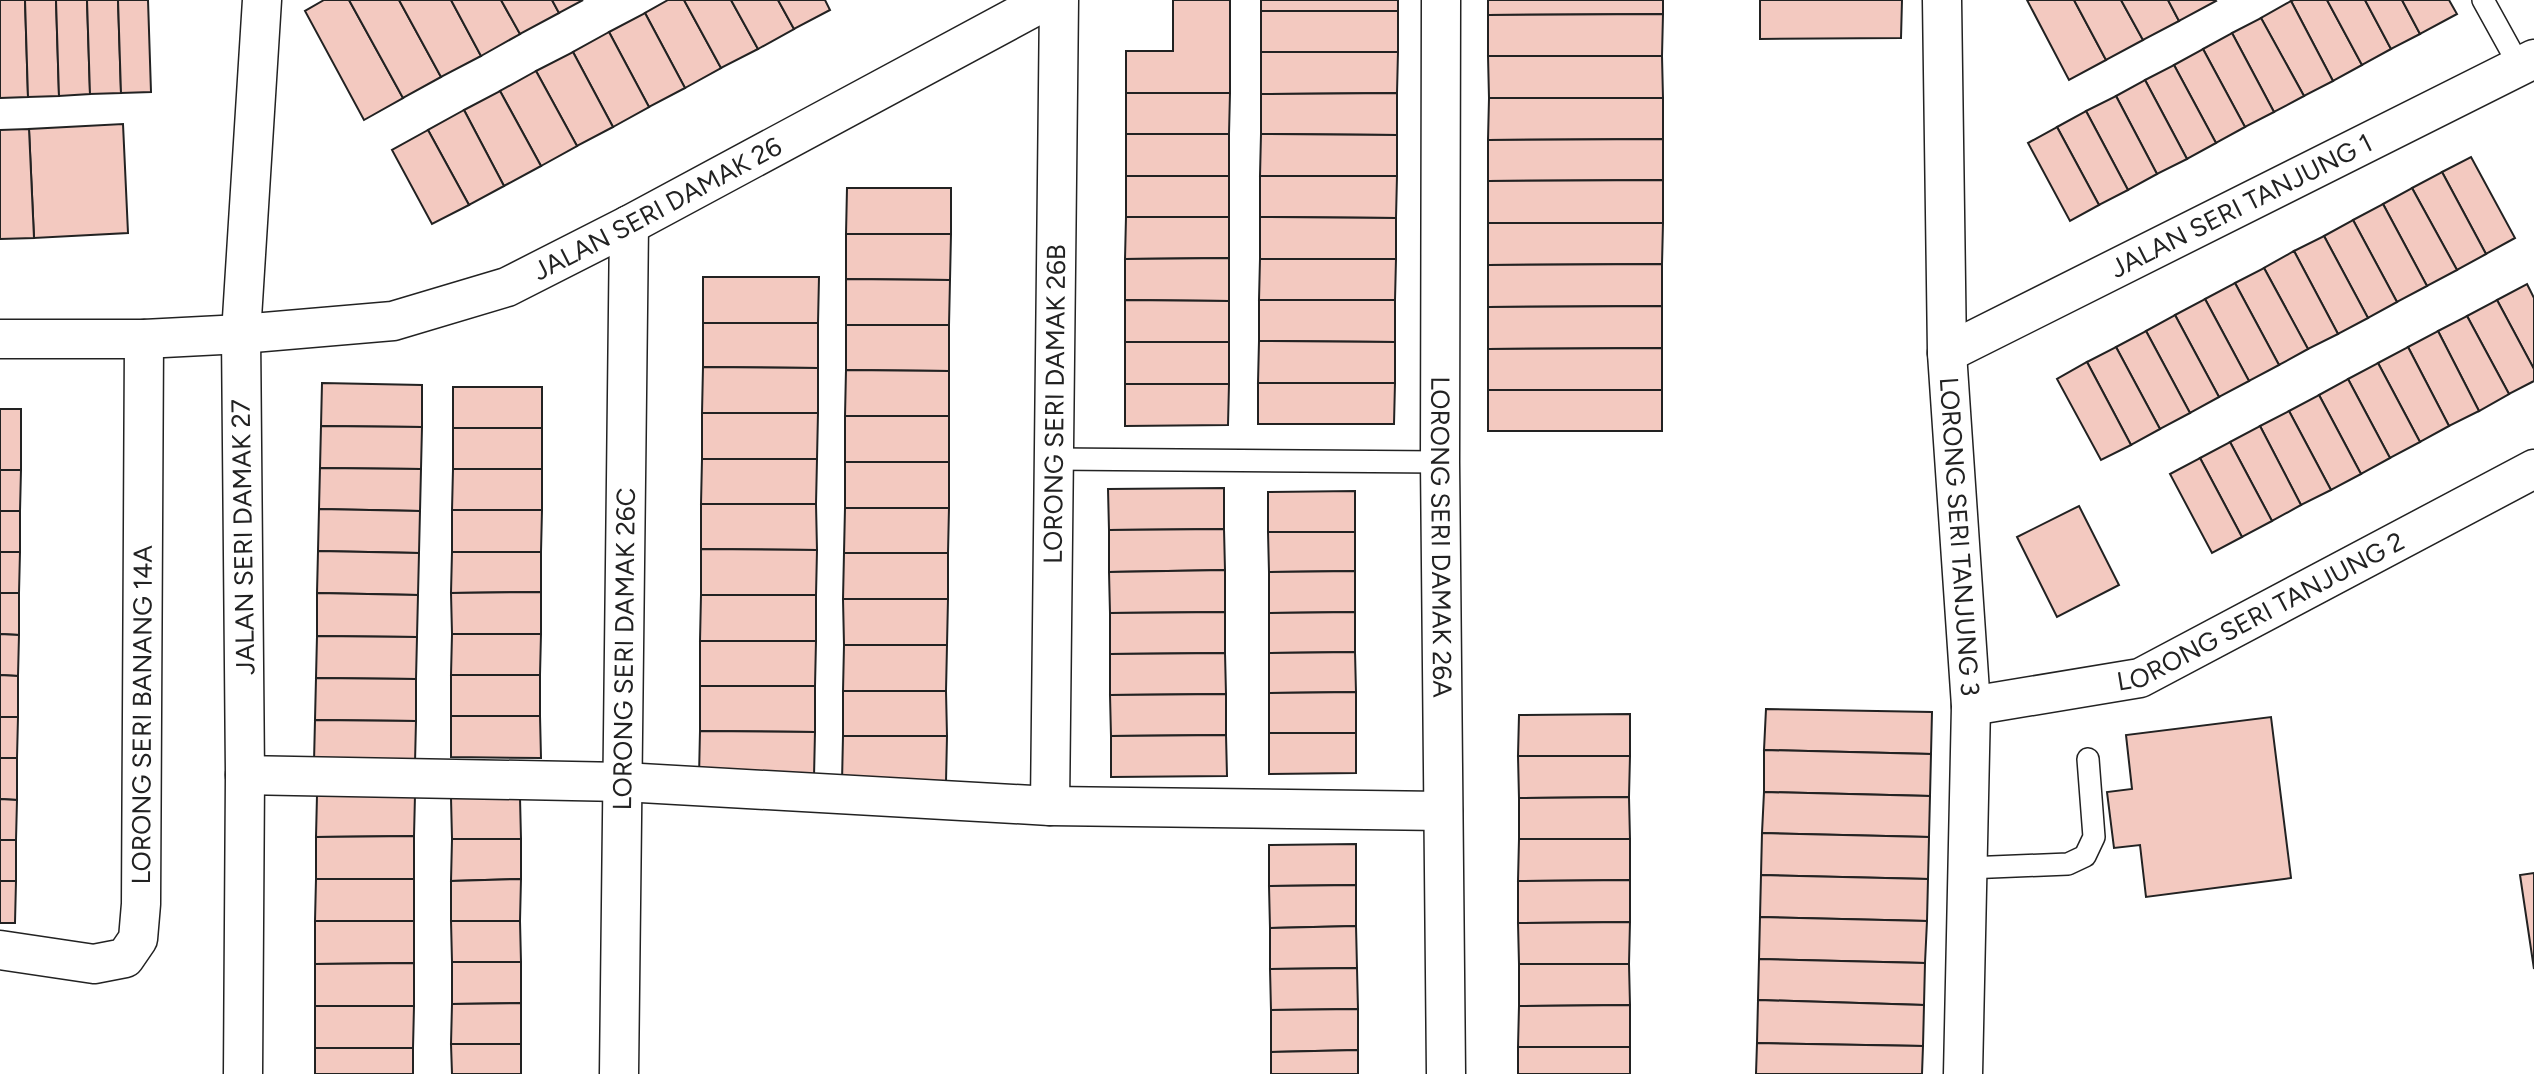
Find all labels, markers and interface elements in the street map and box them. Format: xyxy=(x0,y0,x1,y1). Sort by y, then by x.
street label: JALAN SERI TANJUNG 1 xyxy=(2105,127,2378,285)
street label: JALAN SERI DAMAK 26 xyxy=(527,130,787,287)
street label: LORONG SERI DAMAK 26B xyxy=(1037,244,1072,564)
street label: LORONG SERI DAMAK 26A xyxy=(1424,376,1458,698)
street label: LORONG SERI TANJUNG 3 xyxy=(1933,376,1986,697)
street label: JALAN SERI DAMAK 27 xyxy=(225,399,261,675)
street label: LORONG SERI DAMAK 26C xyxy=(606,488,642,811)
street label: LORONG SERI TANJUNG 2 xyxy=(2114,525,2410,698)
street label: LORONG SERI BANANG 14A xyxy=(125,545,159,884)

